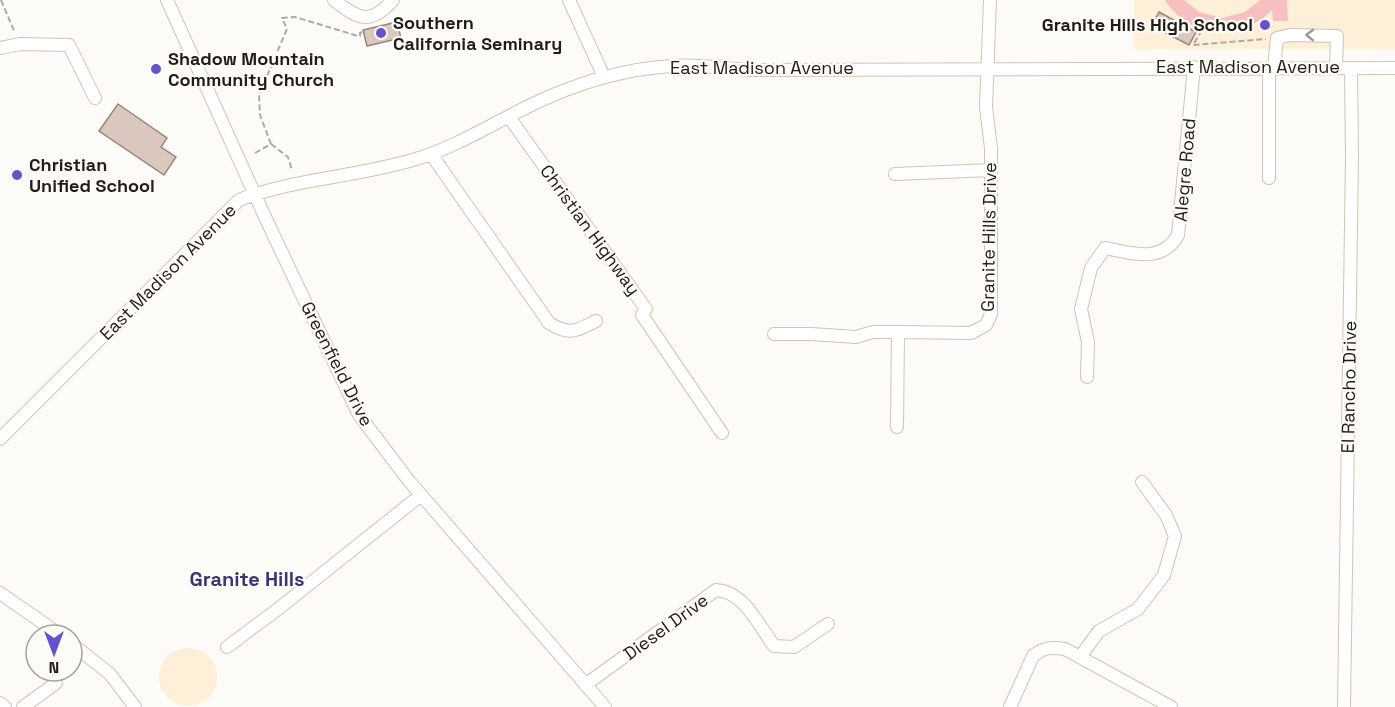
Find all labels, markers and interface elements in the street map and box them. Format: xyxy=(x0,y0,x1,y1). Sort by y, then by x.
place label: Southern California Seminary xyxy=(393,11,562,55)
place label: Granite Hills High School xyxy=(1042,13,1253,36)
marker: Granite Hills High School xyxy=(1258,18,1272,32)
marker: Southern California Seminary xyxy=(374,26,388,40)
one-way arrow xyxy=(1306,29,1315,41)
place label: Shadow Mountain Community Church xyxy=(168,47,334,91)
street label: East Madison Avenue xyxy=(1156,55,1340,78)
street label: East Madison Avenue xyxy=(670,56,854,79)
marker: Shadow Mountain Community Church xyxy=(149,62,163,76)
street label: Alegre Road xyxy=(1169,117,1200,223)
place label: Christian Unified School xyxy=(29,153,155,197)
street label: Christian Highway xyxy=(535,160,646,300)
street label: Granite Hills Drive xyxy=(976,162,1001,312)
marker: Christian Unified School xyxy=(10,168,24,182)
street label: East Madison Avenue xyxy=(94,198,241,345)
street label: Greenfield Drive xyxy=(296,298,379,430)
street label: El Rancho Drive xyxy=(1336,321,1361,453)
district label: Granite Hills xyxy=(189,566,305,592)
street label: Diesel Drive xyxy=(619,588,713,665)
north arrow xyxy=(24,623,84,683)
text: N xyxy=(49,657,59,678)

